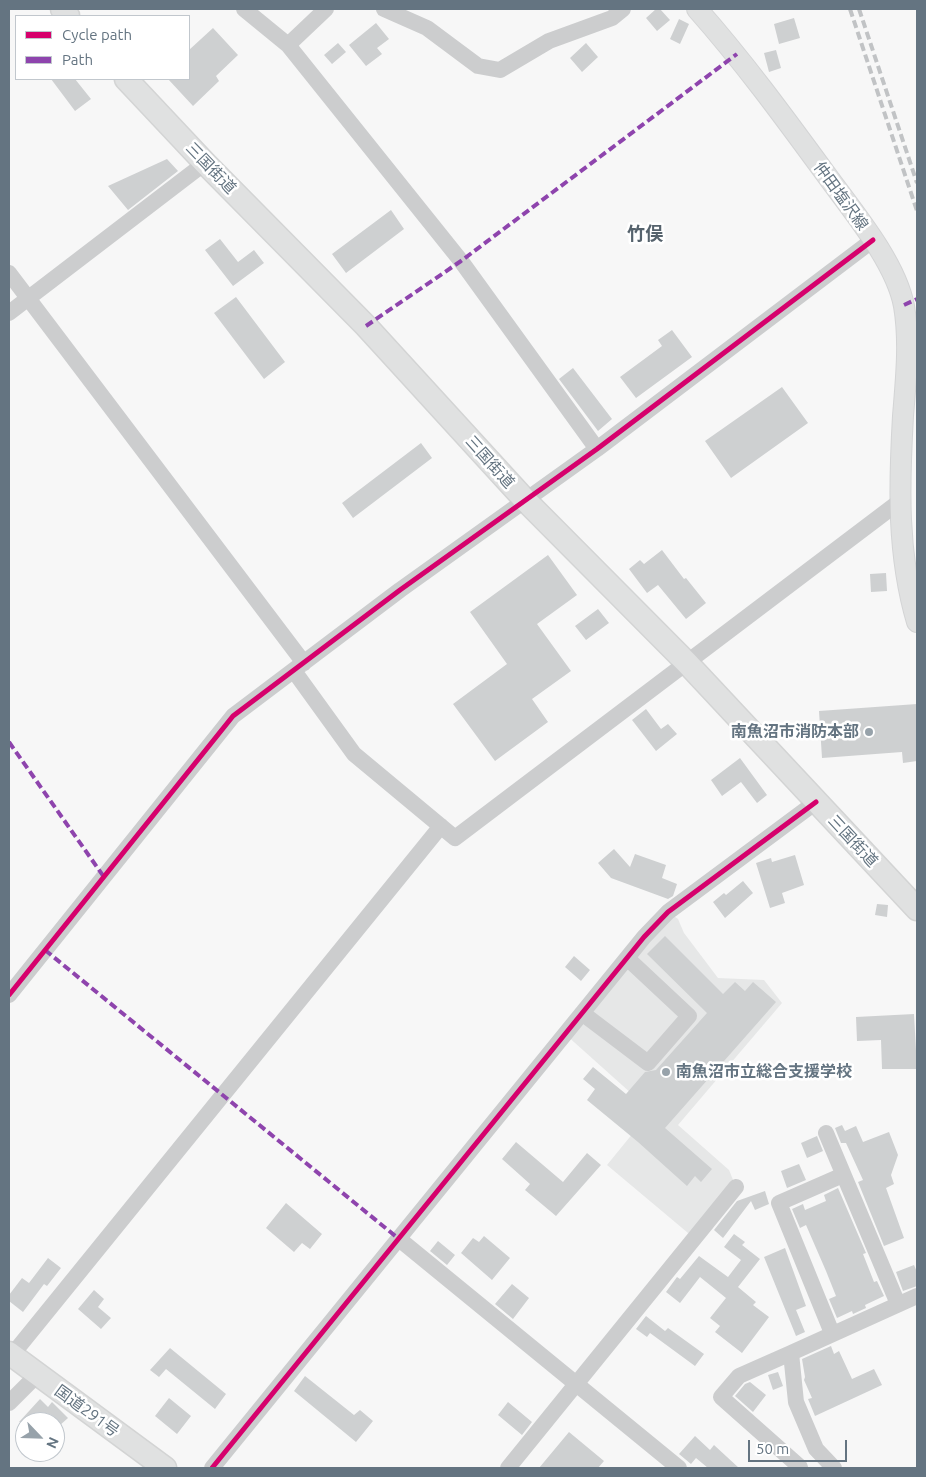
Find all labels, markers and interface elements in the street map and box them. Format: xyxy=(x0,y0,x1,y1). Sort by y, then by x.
legend xyxy=(15,15,190,80)
text: Cycle path xyxy=(62,26,132,43)
text: Path xyxy=(62,51,93,68)
street label: 三国街道 xyxy=(182,138,240,198)
street label: 仲田塩沢線 xyxy=(810,158,872,234)
district label: 竹俣 xyxy=(627,223,663,245)
street label: 三国街道 xyxy=(461,432,519,492)
place label: 南魚沼市消防本部 xyxy=(731,722,859,742)
marker: 南魚沼市消防本部 xyxy=(863,726,875,738)
street label: 三国街道 xyxy=(824,811,882,871)
place label: 南魚沼市立総合支援学校 xyxy=(676,1062,852,1082)
marker: 南魚沼市立総合支援学校 xyxy=(660,1066,672,1078)
street label: 国道291号 xyxy=(51,1381,123,1441)
north arrow xyxy=(15,1412,65,1462)
scale bar xyxy=(751,1430,850,1462)
text: N xyxy=(43,1435,62,1451)
text: 50 m xyxy=(756,1440,789,1457)

